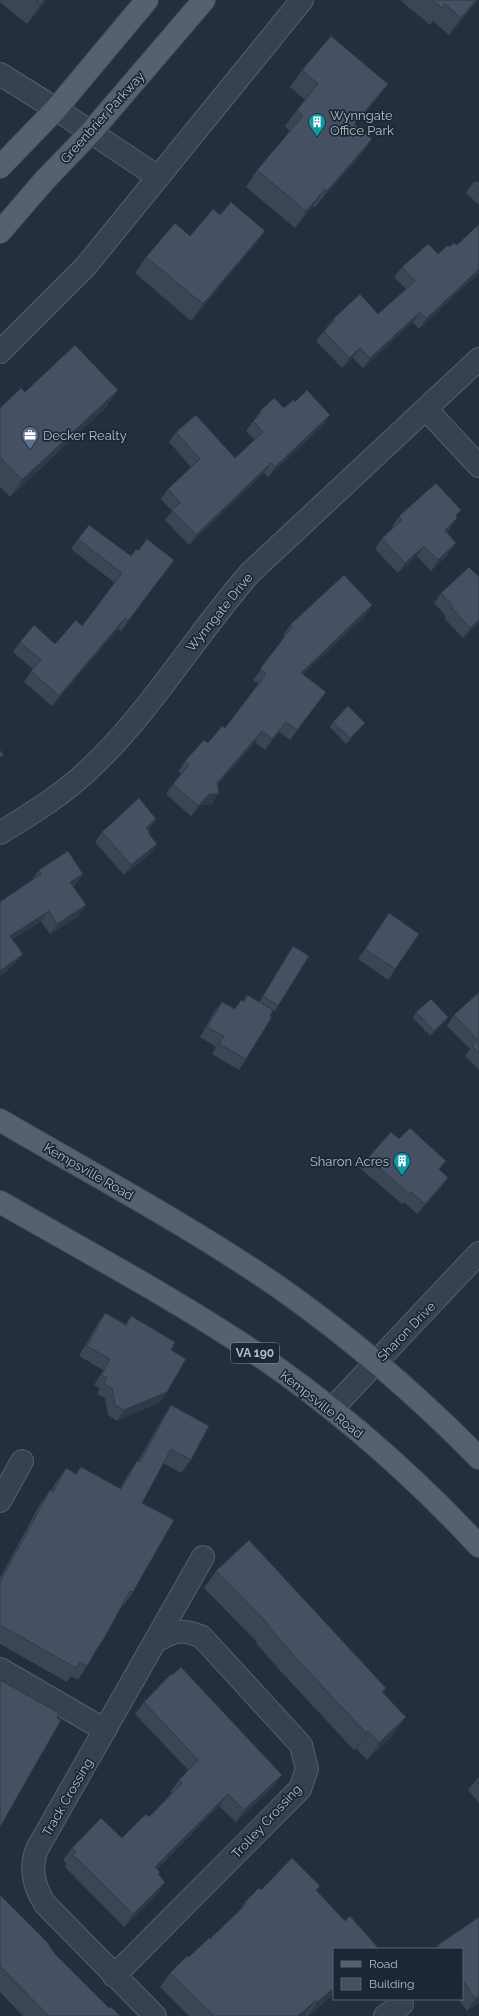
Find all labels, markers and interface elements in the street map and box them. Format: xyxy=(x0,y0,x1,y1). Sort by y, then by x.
street label: Greenbrier Parkway xyxy=(57,68,147,166)
place label: Wynngate Office Park xyxy=(330,108,394,138)
building icon: Wynngate Office Park xyxy=(307,112,327,137)
office icon: Decker Realty xyxy=(20,425,40,450)
place label: Decker Realty xyxy=(43,428,127,443)
street label: Wynngate Drive xyxy=(183,570,256,655)
street label: Kempsville Road xyxy=(41,1140,136,1203)
building icon: Sharon Acres xyxy=(392,1151,412,1176)
place label: Sharon Acres xyxy=(310,1154,389,1169)
street label: Sharon Drive xyxy=(374,1298,439,1364)
road number: VA 190 xyxy=(231,1343,279,1363)
street label: Kempsville Road xyxy=(277,1367,366,1441)
street label: Track Crossing xyxy=(39,1756,96,1839)
street label: Trolley Crossing xyxy=(228,1781,304,1861)
legend xyxy=(333,1948,463,2000)
text: Road xyxy=(369,1957,398,1971)
text: Building xyxy=(369,1977,415,1991)

